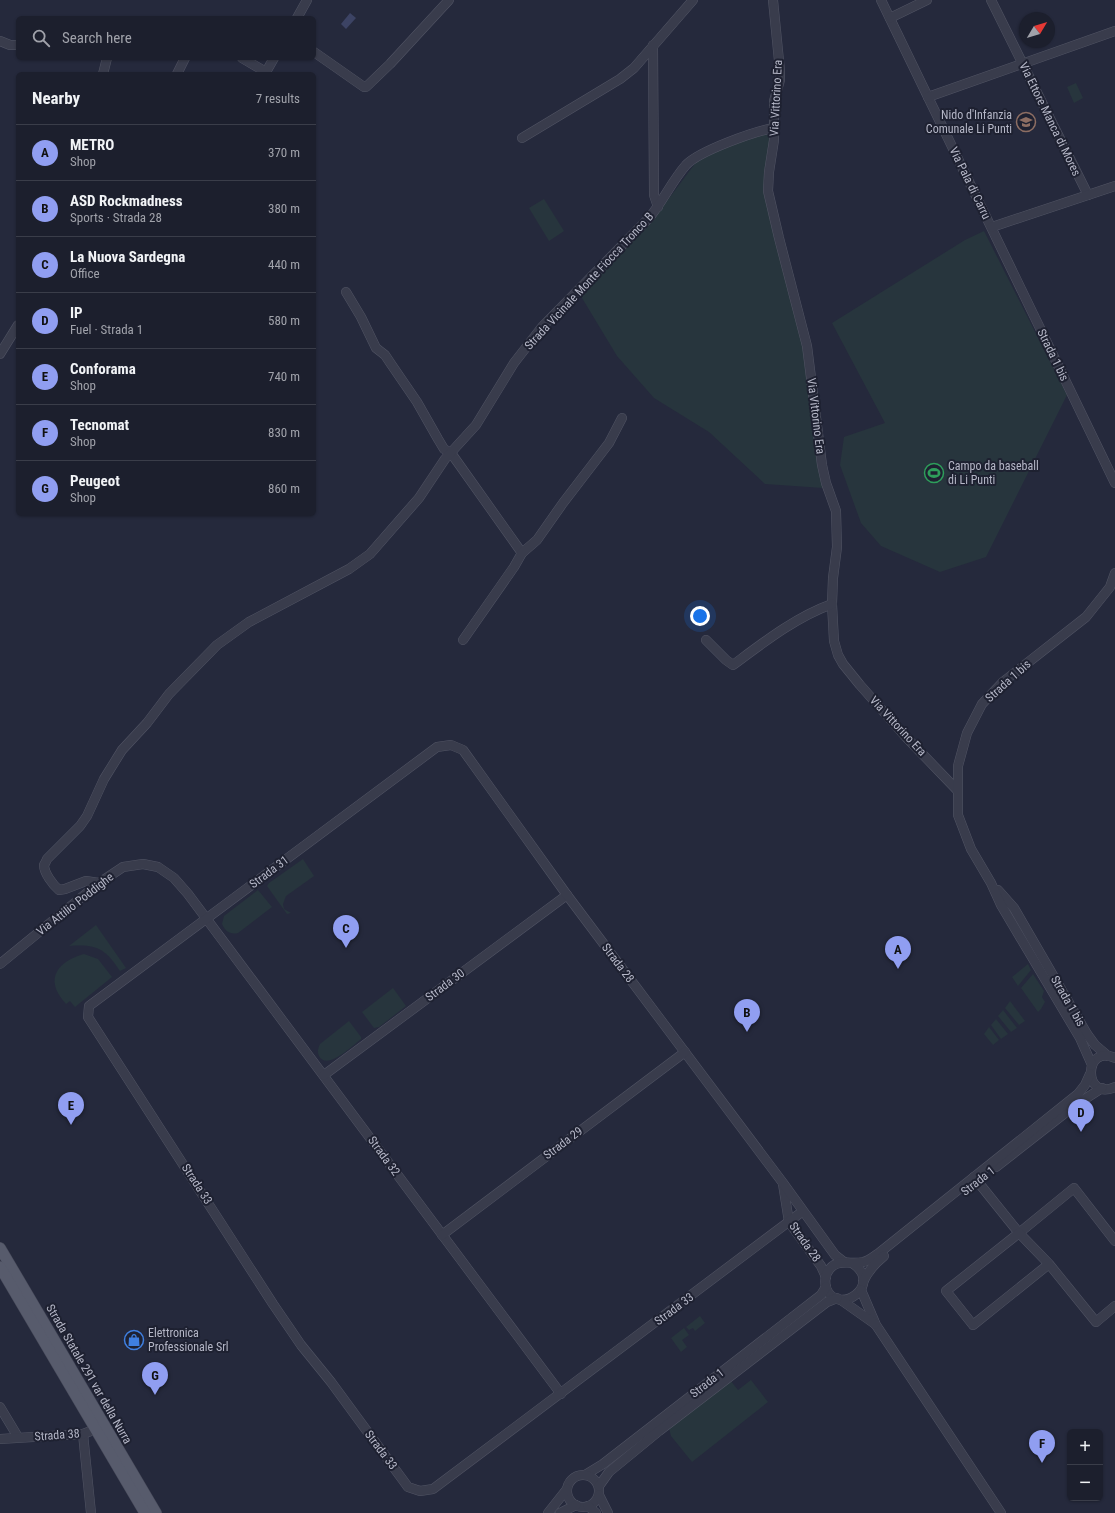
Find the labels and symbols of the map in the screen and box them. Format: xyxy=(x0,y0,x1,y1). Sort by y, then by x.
north arrow xyxy=(1019,12,1055,48)
street label: Via Vittorino Era xyxy=(767,59,785,137)
street label: Via Ettore Manca di Mores xyxy=(1016,60,1084,178)
place label: Nido d'Infanzia Comunale Li Punti xyxy=(926,108,1012,136)
school or university icon: Nido d'Infanzia Comunale Li Punti xyxy=(1015,111,1037,133)
street label: Via Pala di Carru xyxy=(946,145,994,222)
street label: Strada Vicinale Monte Fiocca Tronco B xyxy=(522,209,656,353)
street label: Strada 1 bis xyxy=(1034,327,1072,383)
street label: Via Vittorino Era xyxy=(804,377,828,455)
place label: Campo da baseball di Li Punti xyxy=(948,459,1039,487)
sports icon: Campo da baseball di Li Punti xyxy=(923,462,945,484)
your location xyxy=(690,606,710,626)
street label: Strada 1 bis xyxy=(982,657,1034,705)
street label: Via Vittorino Era xyxy=(867,693,929,759)
street label: Strada 31 xyxy=(247,853,291,891)
street label: Via Attilio Poddighe xyxy=(34,869,116,938)
pin: C xyxy=(333,915,359,948)
pin: A xyxy=(885,936,911,969)
street label: Strada 28 xyxy=(599,941,637,985)
street label: Strada 30 xyxy=(423,966,467,1004)
street label: Strada 1 bis xyxy=(1048,973,1088,1029)
pin: B xyxy=(734,999,760,1032)
pin: E xyxy=(58,1092,84,1125)
pin: D xyxy=(1068,1099,1094,1132)
street label: Strada 29 xyxy=(541,1124,585,1162)
street label: Strada 32 xyxy=(365,1134,403,1178)
street label: Strada 33 xyxy=(179,1161,215,1207)
street label: Strada 1 xyxy=(958,1163,998,1199)
street label: Strada 28 xyxy=(786,1219,824,1265)
street label: Strada 33 xyxy=(652,1290,696,1328)
street label: Strada Statale 291 var della Nurra xyxy=(43,1302,135,1446)
place label: Elettronica Professionale Srl xyxy=(148,1326,229,1354)
shop icon: Elettronica Professionale Srl xyxy=(123,1329,145,1351)
pin: G xyxy=(142,1362,168,1395)
street label: Strada 1 xyxy=(687,1365,727,1401)
street label: Strada 38 xyxy=(34,1426,80,1444)
street label: Strada 33 xyxy=(362,1428,400,1472)
pin: F xyxy=(1029,1430,1055,1463)

